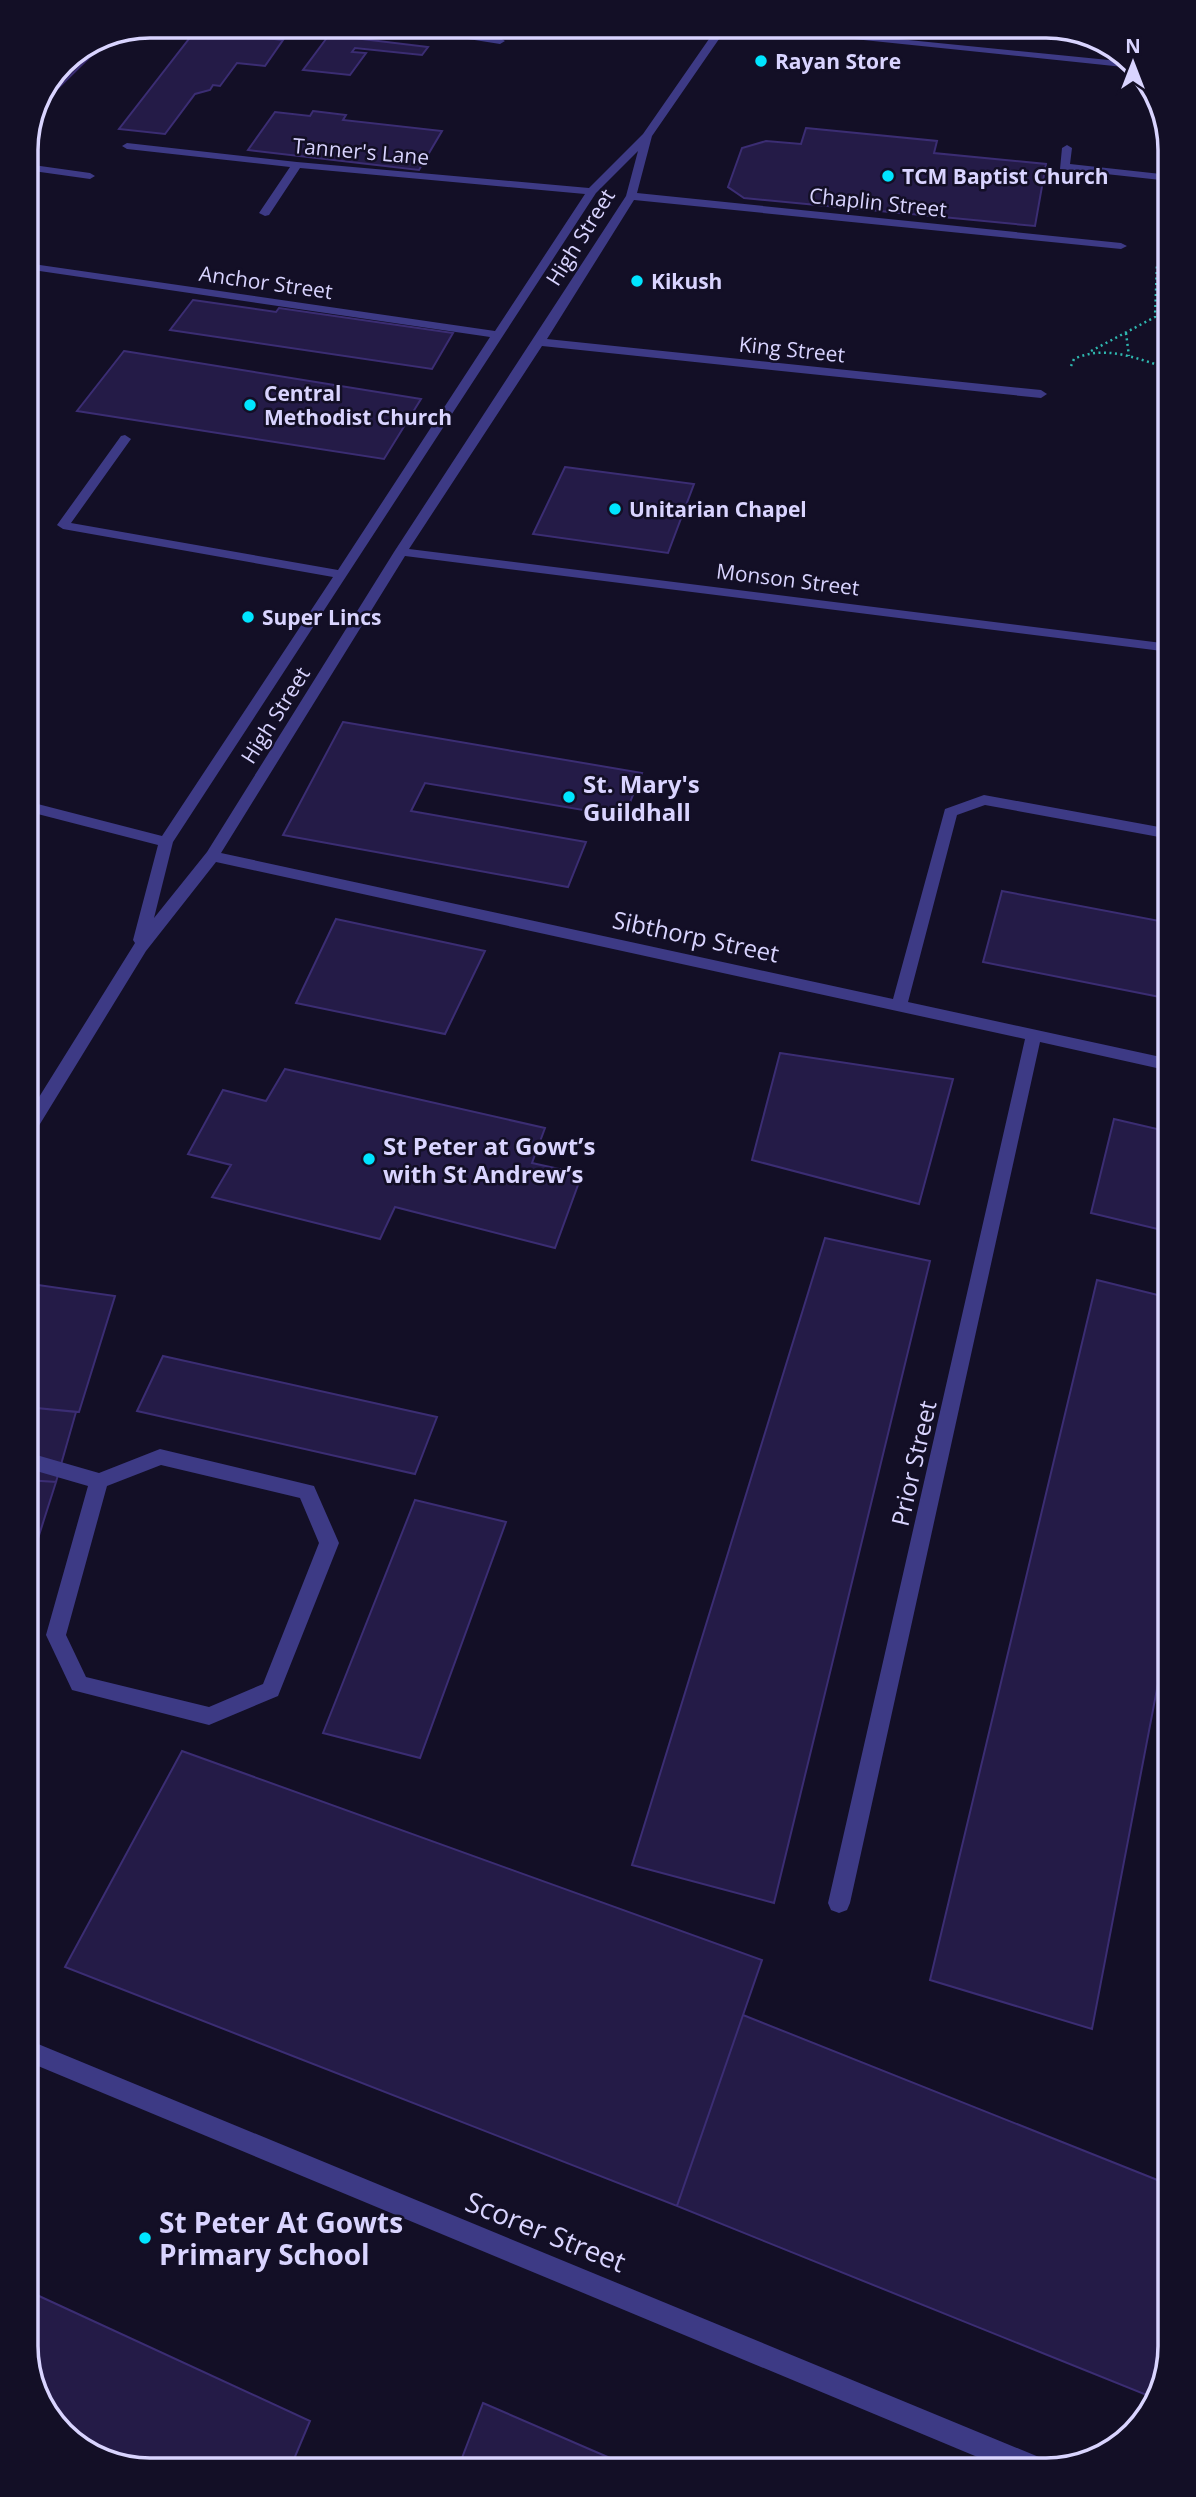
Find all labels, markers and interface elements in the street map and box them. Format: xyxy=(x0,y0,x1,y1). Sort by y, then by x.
north arrow xyxy=(1098,28,1168,98)
text: N xyxy=(1125,33,1141,59)
place label: Rayan Store xyxy=(775,47,901,75)
marker: Rayan Store xyxy=(753,53,769,69)
street label: Tanner's Lane xyxy=(292,131,430,171)
place label: TCM Baptist Church xyxy=(902,162,1109,190)
marker: TCM Baptist Church xyxy=(880,168,896,184)
street label: Chaplin Street xyxy=(808,181,948,223)
street label: High Street xyxy=(539,183,621,291)
street label: Anchor Street xyxy=(197,259,335,305)
place label: Kikush xyxy=(651,267,722,295)
marker: Kikush xyxy=(629,273,645,289)
street label: King Street xyxy=(738,330,846,368)
place label: Central Methodist Church xyxy=(264,379,452,431)
marker: Central Methodist Church xyxy=(242,397,258,413)
place label: Unitarian Chapel xyxy=(629,495,807,523)
marker: Unitarian Chapel xyxy=(607,501,623,517)
street label: Monson Street xyxy=(715,556,861,602)
place label: Super Lincs xyxy=(262,603,381,631)
marker: Super Lincs xyxy=(240,609,256,625)
street label: High Street xyxy=(234,661,316,769)
place label: St. Mary's Guildhall xyxy=(583,767,700,828)
marker: St. Mary's Guildhall xyxy=(561,789,577,805)
street label: Sibthorp Street xyxy=(610,902,782,970)
place label: St Peter at Gowt’s with St Andrew’s xyxy=(383,1129,595,1190)
marker: St Peter at Gowt’s with St Andrew’s xyxy=(361,1151,377,1167)
street label: Prior Street xyxy=(883,1397,943,1529)
street label: Scorer Street xyxy=(460,2182,632,2280)
place label: St Peter At Gowts Primary School xyxy=(159,2203,403,2273)
marker: St Peter At Gowts Primary School xyxy=(137,2230,153,2246)

